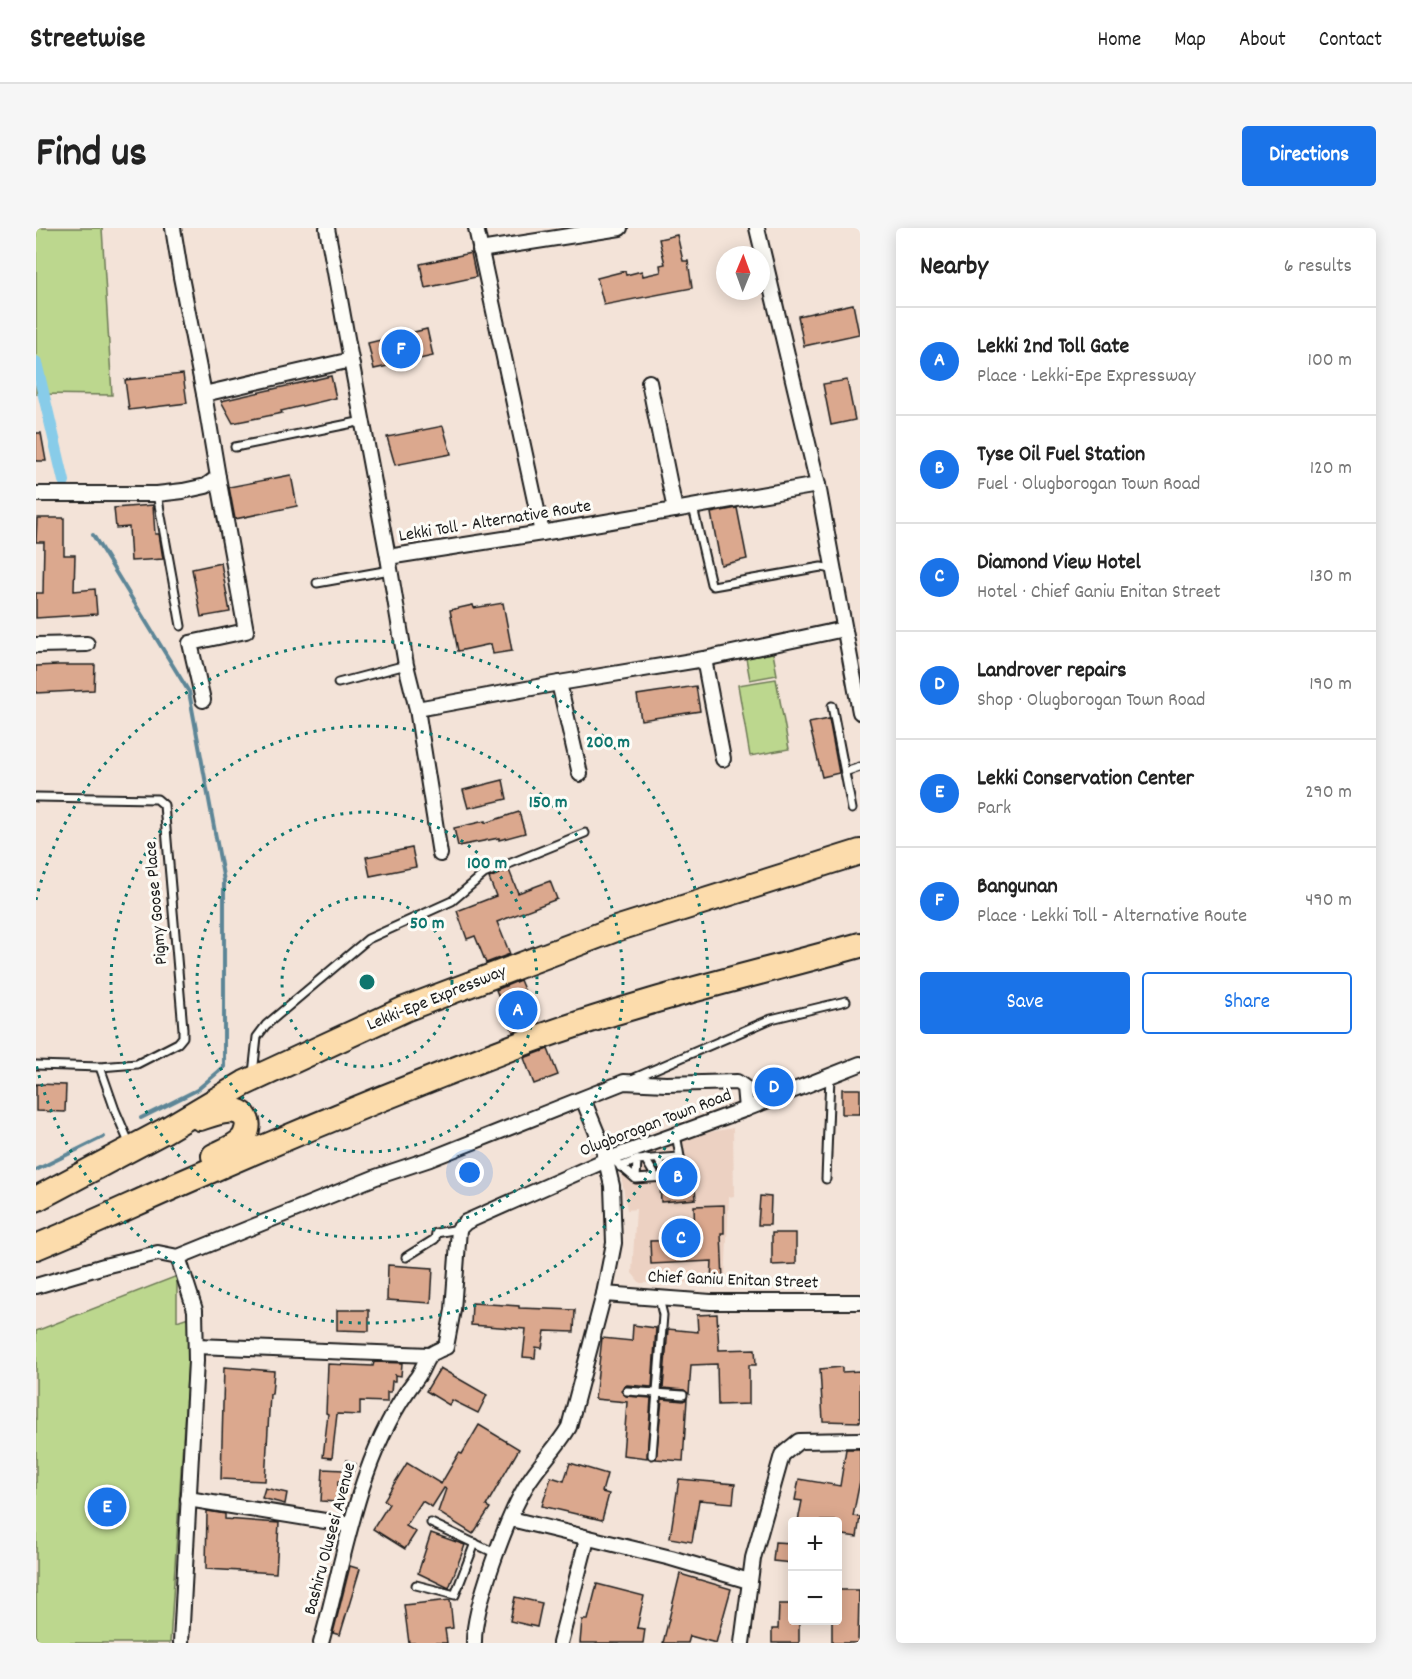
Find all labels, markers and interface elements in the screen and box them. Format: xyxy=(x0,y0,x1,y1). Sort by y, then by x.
text: Streetwise xyxy=(30,21,145,61)
text: Home xyxy=(1097,26,1141,56)
text: Map xyxy=(1174,26,1206,56)
text: About xyxy=(1239,26,1286,56)
text: Contact xyxy=(1319,26,1382,56)
text: Find us xyxy=(36,126,147,186)
button: Directions xyxy=(1242,126,1376,186)
north arrow xyxy=(716,246,770,300)
text: Nearby xyxy=(920,249,988,286)
text: 6 results xyxy=(1284,253,1352,281)
pin: F xyxy=(382,326,421,372)
text: Lekki 2nd Toll Gate xyxy=(977,332,1129,363)
text: A xyxy=(934,347,945,375)
text: 100 m xyxy=(1308,347,1352,375)
text: Place · Lekki-Epe Expressway xyxy=(977,363,1196,391)
text: Tyse Oil Fuel Station xyxy=(977,440,1145,471)
text: B xyxy=(935,455,944,483)
text: 120 m xyxy=(1310,455,1352,483)
text: Fuel · Olugborogan Town Road xyxy=(977,471,1201,499)
street label: Lekki Toll - Alternative Route xyxy=(397,494,593,550)
text: Diamond View Hotel xyxy=(977,548,1141,579)
text: C xyxy=(935,563,944,591)
text: 130 m xyxy=(1310,563,1352,591)
text: Hotel · Chief Ganiu Enitan Street xyxy=(977,579,1221,607)
text: Landrover repairs xyxy=(977,656,1127,687)
text: D xyxy=(934,671,945,699)
text: 190 m xyxy=(1309,671,1352,699)
text: Shop · Olugborogan Town Road xyxy=(977,687,1206,715)
text: 200 m xyxy=(586,731,630,756)
text: Lekki Conservation Center xyxy=(977,764,1194,795)
text: E xyxy=(935,779,944,807)
text: 290 m xyxy=(1305,779,1352,807)
text: 150 m xyxy=(529,791,567,816)
text: Park xyxy=(977,795,1011,823)
street label: Pigmy Goose Place xyxy=(139,840,175,966)
text: 100 m xyxy=(467,852,507,877)
text: Bangunan xyxy=(977,872,1058,903)
text: F xyxy=(935,887,944,915)
text: 490 m xyxy=(1305,887,1352,915)
text: Place · Lekki Toll - Alternative Route xyxy=(977,903,1247,931)
text: 50 m xyxy=(410,912,444,937)
street label: Lekki-Epe Expressway xyxy=(364,959,511,1038)
centre of rings xyxy=(357,972,377,992)
button: Save xyxy=(920,972,1130,1034)
button: Share xyxy=(1142,972,1352,1034)
pin: A xyxy=(498,988,538,1032)
pin: D xyxy=(754,1064,794,1110)
street label: Olugborogan Town Road xyxy=(576,1084,736,1164)
pin: B xyxy=(658,1154,698,1200)
your location xyxy=(455,1158,484,1187)
pin: C xyxy=(662,1216,700,1260)
street label: Chief Ganiu Enitan Street xyxy=(647,1266,819,1296)
street label: Bashiru Olusesi Avenue xyxy=(299,1460,363,1618)
pin: E xyxy=(88,1484,126,1530)
map controls xyxy=(788,1517,842,1625)
button: + xyxy=(788,1517,842,1571)
button: − xyxy=(788,1571,842,1625)

